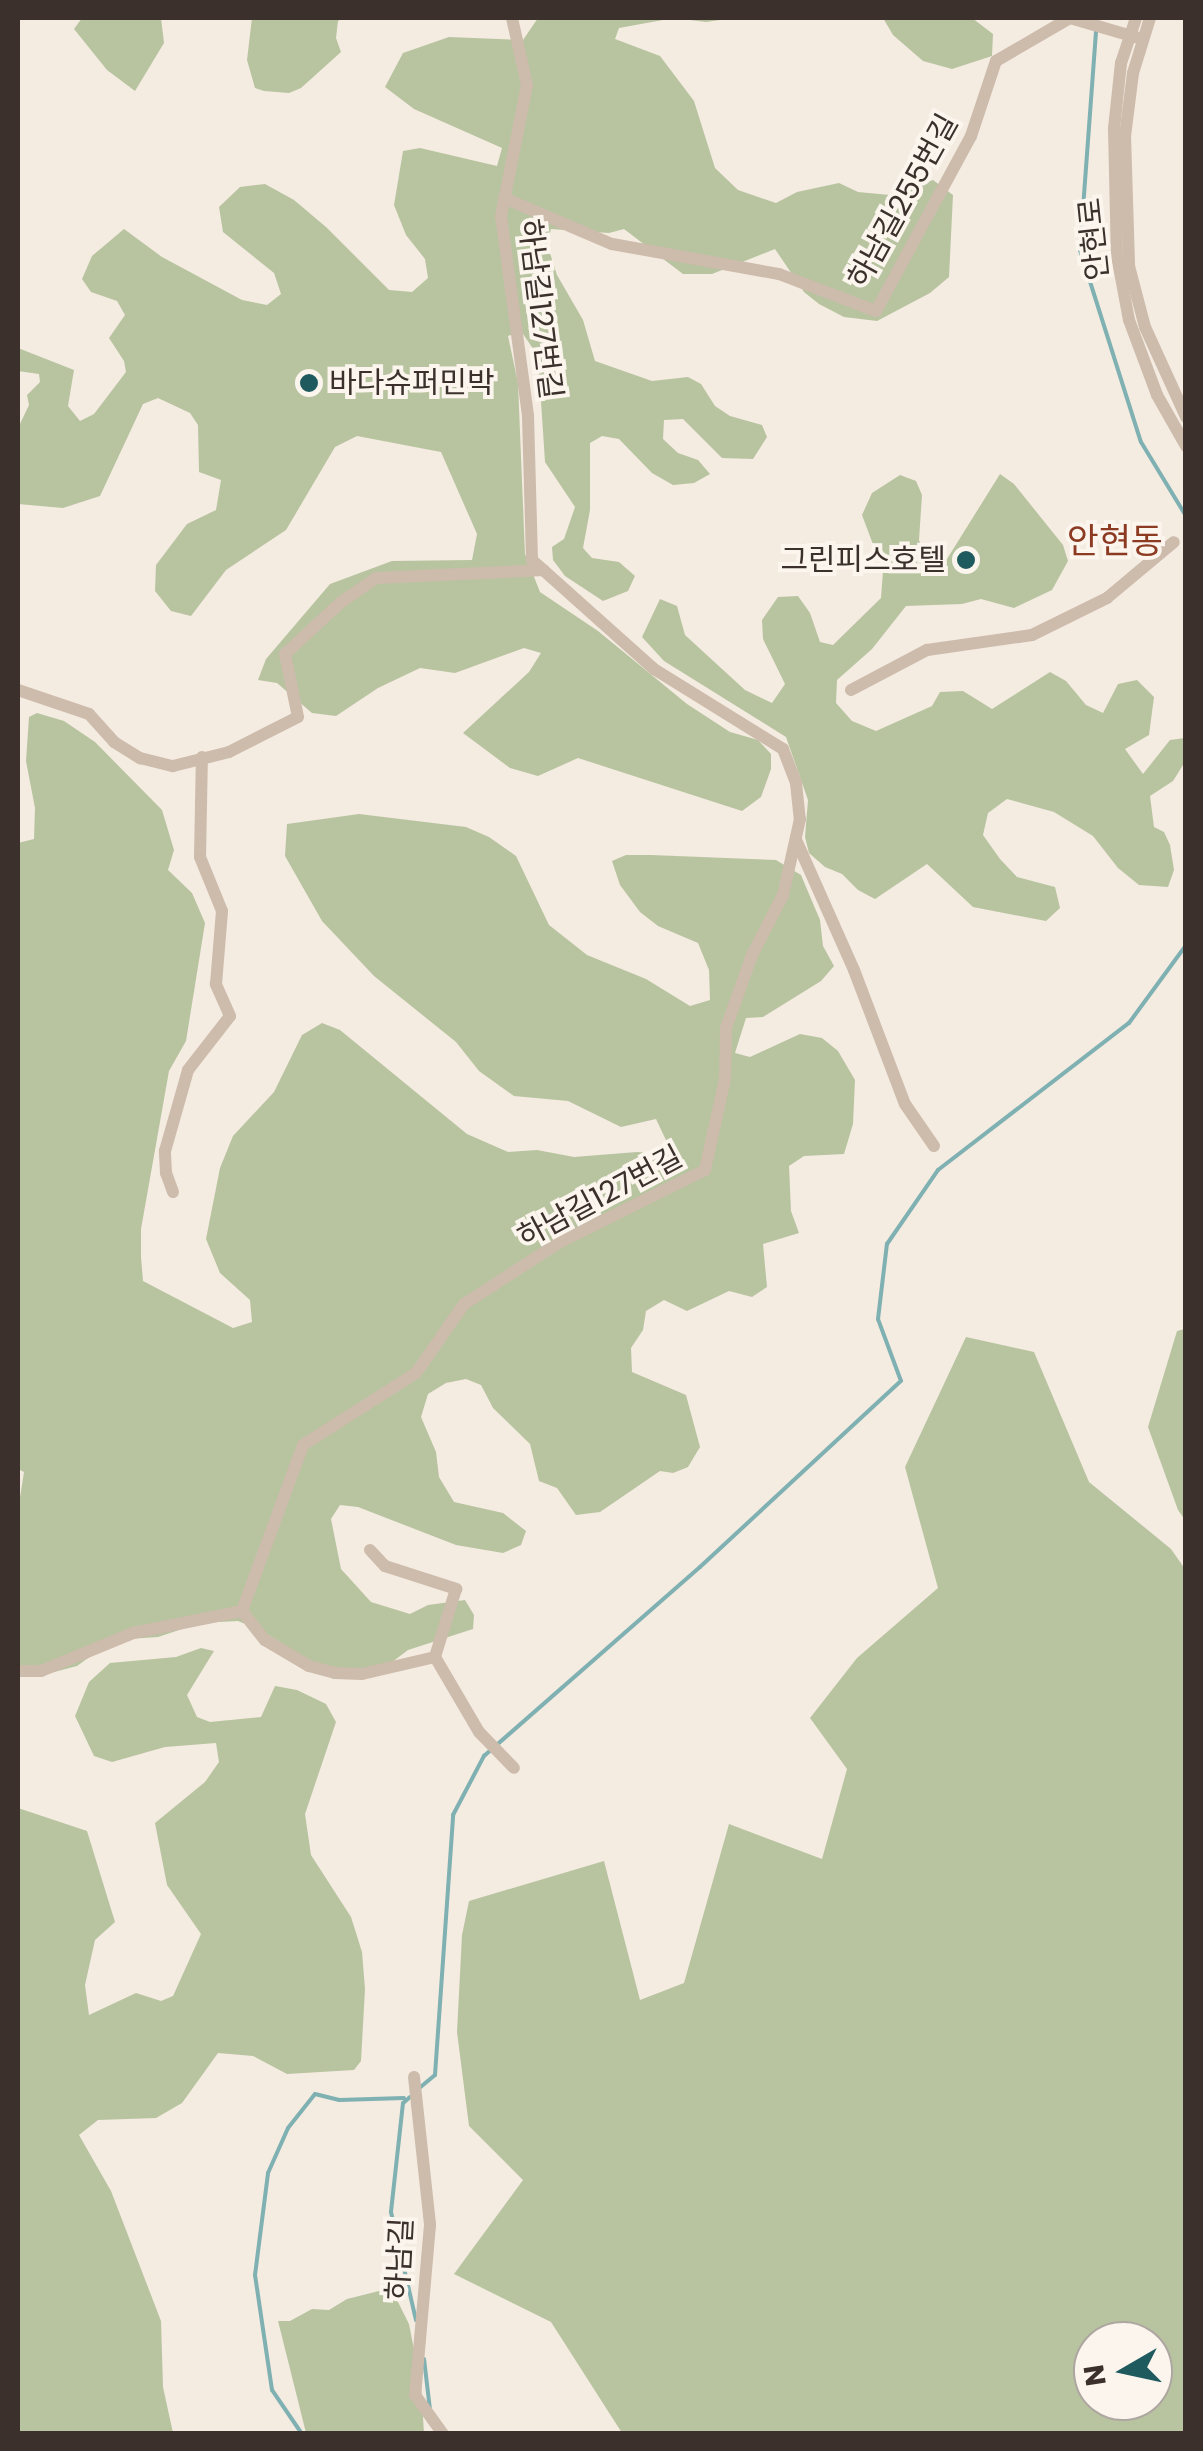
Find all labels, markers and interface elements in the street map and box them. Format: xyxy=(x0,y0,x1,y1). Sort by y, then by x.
street label: 하남길255번길 xyxy=(840,108,966,294)
street label: 안현로 xyxy=(1072,196,1116,282)
street label: 하남길127번길 xyxy=(511,217,569,401)
place label: 바다슈퍼민박 xyxy=(329,365,495,401)
marker: 바다슈퍼민박 xyxy=(298,372,320,394)
district label: 안현동 xyxy=(1067,520,1163,562)
place label: 그린피스호텔 xyxy=(780,542,946,578)
marker: 그린피스호텔 xyxy=(955,549,977,571)
street label: 하남길127번길 xyxy=(512,1139,688,1255)
street label: 하남길 xyxy=(380,2217,420,2301)
north arrow xyxy=(1073,2321,1173,2421)
text: N xyxy=(1074,2362,1116,2389)

